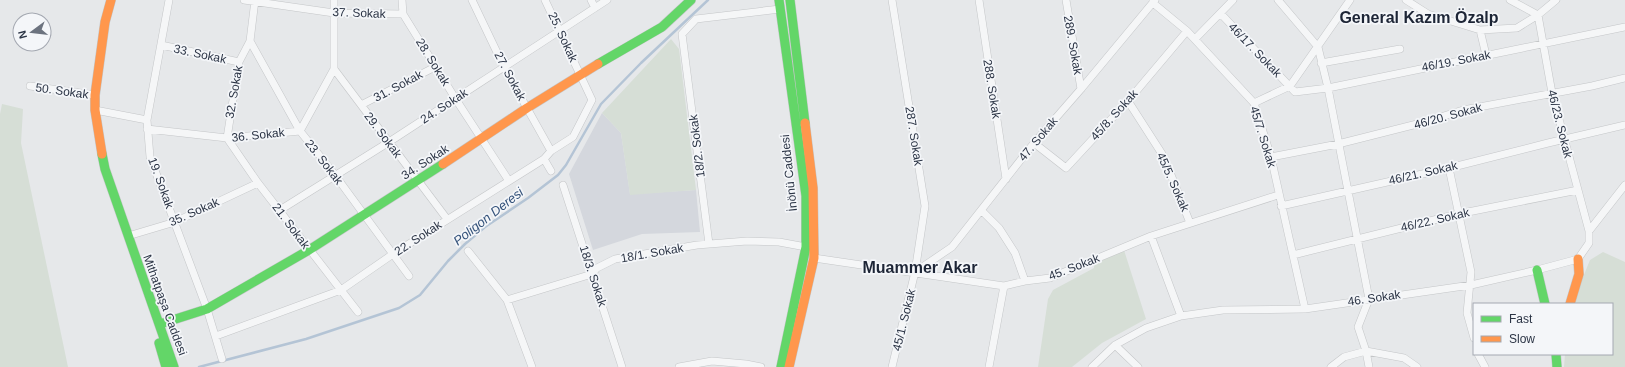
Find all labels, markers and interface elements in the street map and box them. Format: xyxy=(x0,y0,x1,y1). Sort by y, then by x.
street label: 37. Sokak xyxy=(332,5,387,21)
district label: General Kazım Özalp xyxy=(1339,8,1499,26)
street label: 25. Sokak xyxy=(545,10,581,65)
north arrow xyxy=(12,12,52,52)
street label: 289. Sokak xyxy=(1061,14,1085,77)
street label: 46/17. Sokak xyxy=(1226,20,1285,81)
text: N xyxy=(16,29,29,40)
street label: 28. Sokak xyxy=(413,36,454,89)
street label: 33. Sokak xyxy=(172,42,229,67)
street label: 46/19. Sokak xyxy=(1420,47,1493,75)
street label: 27. Sokak xyxy=(491,49,529,104)
street label: 288. Sokak xyxy=(980,58,1004,121)
street label: 32. Sokak xyxy=(222,64,246,119)
street label: 31. Sokak xyxy=(371,67,426,105)
street label: 50. Sokak xyxy=(35,80,90,102)
street label: 24. Sokak xyxy=(418,85,471,126)
street label: 45/8. Sokak xyxy=(1088,86,1141,143)
street label: 46/23. Sokak xyxy=(1545,88,1576,161)
street label: 46/20. Sokak xyxy=(1412,100,1485,132)
street label: 287. Sokak xyxy=(902,105,926,168)
street label: 45/7. Sokak xyxy=(1247,105,1279,170)
street label: 29. Sokak xyxy=(361,109,405,161)
street label: 18/2. Sokak xyxy=(686,113,708,178)
street label: 47. Sokak xyxy=(1015,113,1061,164)
street label: 36. Sokak xyxy=(231,125,286,145)
street label: İnönü Caddesi xyxy=(778,134,800,212)
street label: 23. Sokak xyxy=(302,137,347,188)
street label: 34. Sokak xyxy=(399,141,452,182)
street label: 45/5. Sokak xyxy=(1154,150,1193,215)
street label: 19. Sokak xyxy=(145,156,177,211)
street label: 46/21. Sokak xyxy=(1387,158,1460,188)
water label: Poligon Deresi xyxy=(450,184,527,248)
street label: 35. Sokak xyxy=(167,194,222,229)
street label: 21. Sokak xyxy=(269,200,313,252)
street label: 46/22. Sokak xyxy=(1399,205,1472,235)
street label: 22. Sokak xyxy=(392,217,445,258)
street label: 18/1. Sokak xyxy=(620,240,685,265)
street label: 18/3. Sokak xyxy=(577,244,610,309)
street label: 45. Sokak xyxy=(1047,251,1102,283)
street label: Mithatpaşa Caddesi xyxy=(140,253,190,357)
district label: Muammer Akar xyxy=(862,259,978,276)
street label: 45/1. Sokak xyxy=(890,287,919,352)
street label: 46. Sokak xyxy=(1347,287,1402,309)
legend xyxy=(1473,303,1613,355)
text: Fast xyxy=(1509,312,1533,326)
text: Slow xyxy=(1509,332,1535,346)

